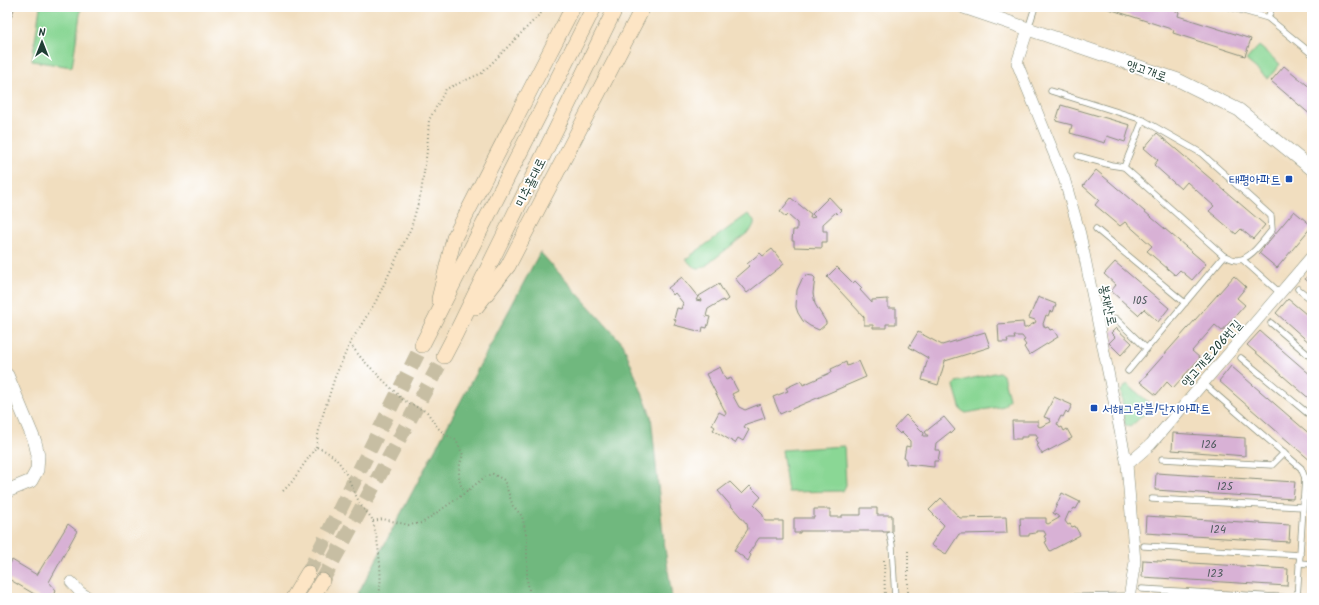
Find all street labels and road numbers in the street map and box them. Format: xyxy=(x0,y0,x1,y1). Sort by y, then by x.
street label: 앵고개로 xyxy=(1123,55,1170,88)
street label: 미추홀대로 xyxy=(510,155,552,211)
street label: 봉재산로 xyxy=(1093,283,1122,328)
street label: 앵고개로206번길 xyxy=(1177,315,1248,393)

